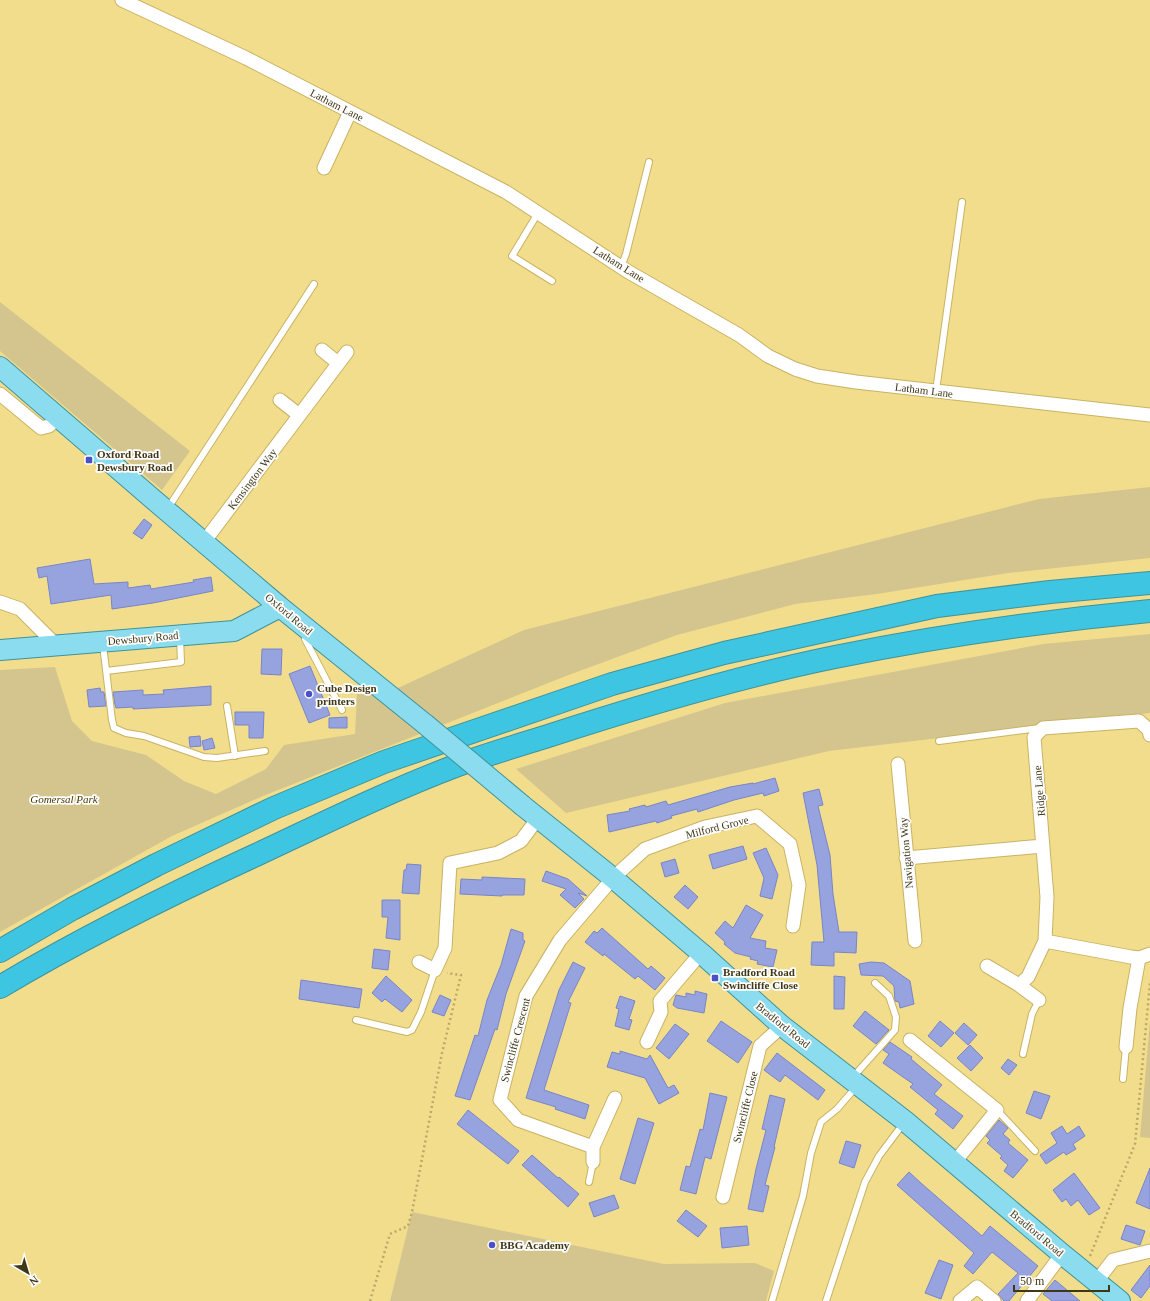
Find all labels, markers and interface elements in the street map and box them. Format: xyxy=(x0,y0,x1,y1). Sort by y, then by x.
street label: Latham Lane xyxy=(308,86,366,124)
street label: Latham Lane xyxy=(591,243,647,285)
street label: Latham Lane xyxy=(894,380,954,400)
street label: Kensington Way xyxy=(225,446,279,512)
place label: Oxford Road Dewsbury Road xyxy=(97,448,172,473)
marker: Oxford Road Dewsbury Road xyxy=(84,455,94,465)
street label: Oxford Road xyxy=(263,591,315,637)
street label: Dewsbury Road xyxy=(107,629,179,647)
place label: Cube Design printers xyxy=(317,682,377,707)
marker: Cube Design printers xyxy=(304,689,314,699)
street label: Ridge Lane xyxy=(1031,765,1047,817)
park label: Gomersal Park xyxy=(30,793,99,805)
street label: Milford Grove xyxy=(684,813,750,841)
street label: Navigation Way xyxy=(897,816,915,889)
place label: Bradford Road Swincliffe Close xyxy=(723,966,798,991)
marker: Bradford Road Swincliffe Close xyxy=(710,973,720,983)
street label: Swincliffe Crescent xyxy=(498,996,532,1084)
street label: Bradford Road xyxy=(754,1000,813,1051)
street label: Swincliffe Close xyxy=(730,1070,760,1144)
street label: Bradford Road xyxy=(1008,1207,1066,1259)
place label: BBG Academy xyxy=(500,1239,570,1251)
marker: BBG Academy xyxy=(487,1240,497,1250)
north arrow xyxy=(8,1253,48,1293)
scale bar xyxy=(1014,1267,1109,1293)
text: N xyxy=(27,1274,41,1288)
text: 50 m xyxy=(1020,1274,1045,1288)

